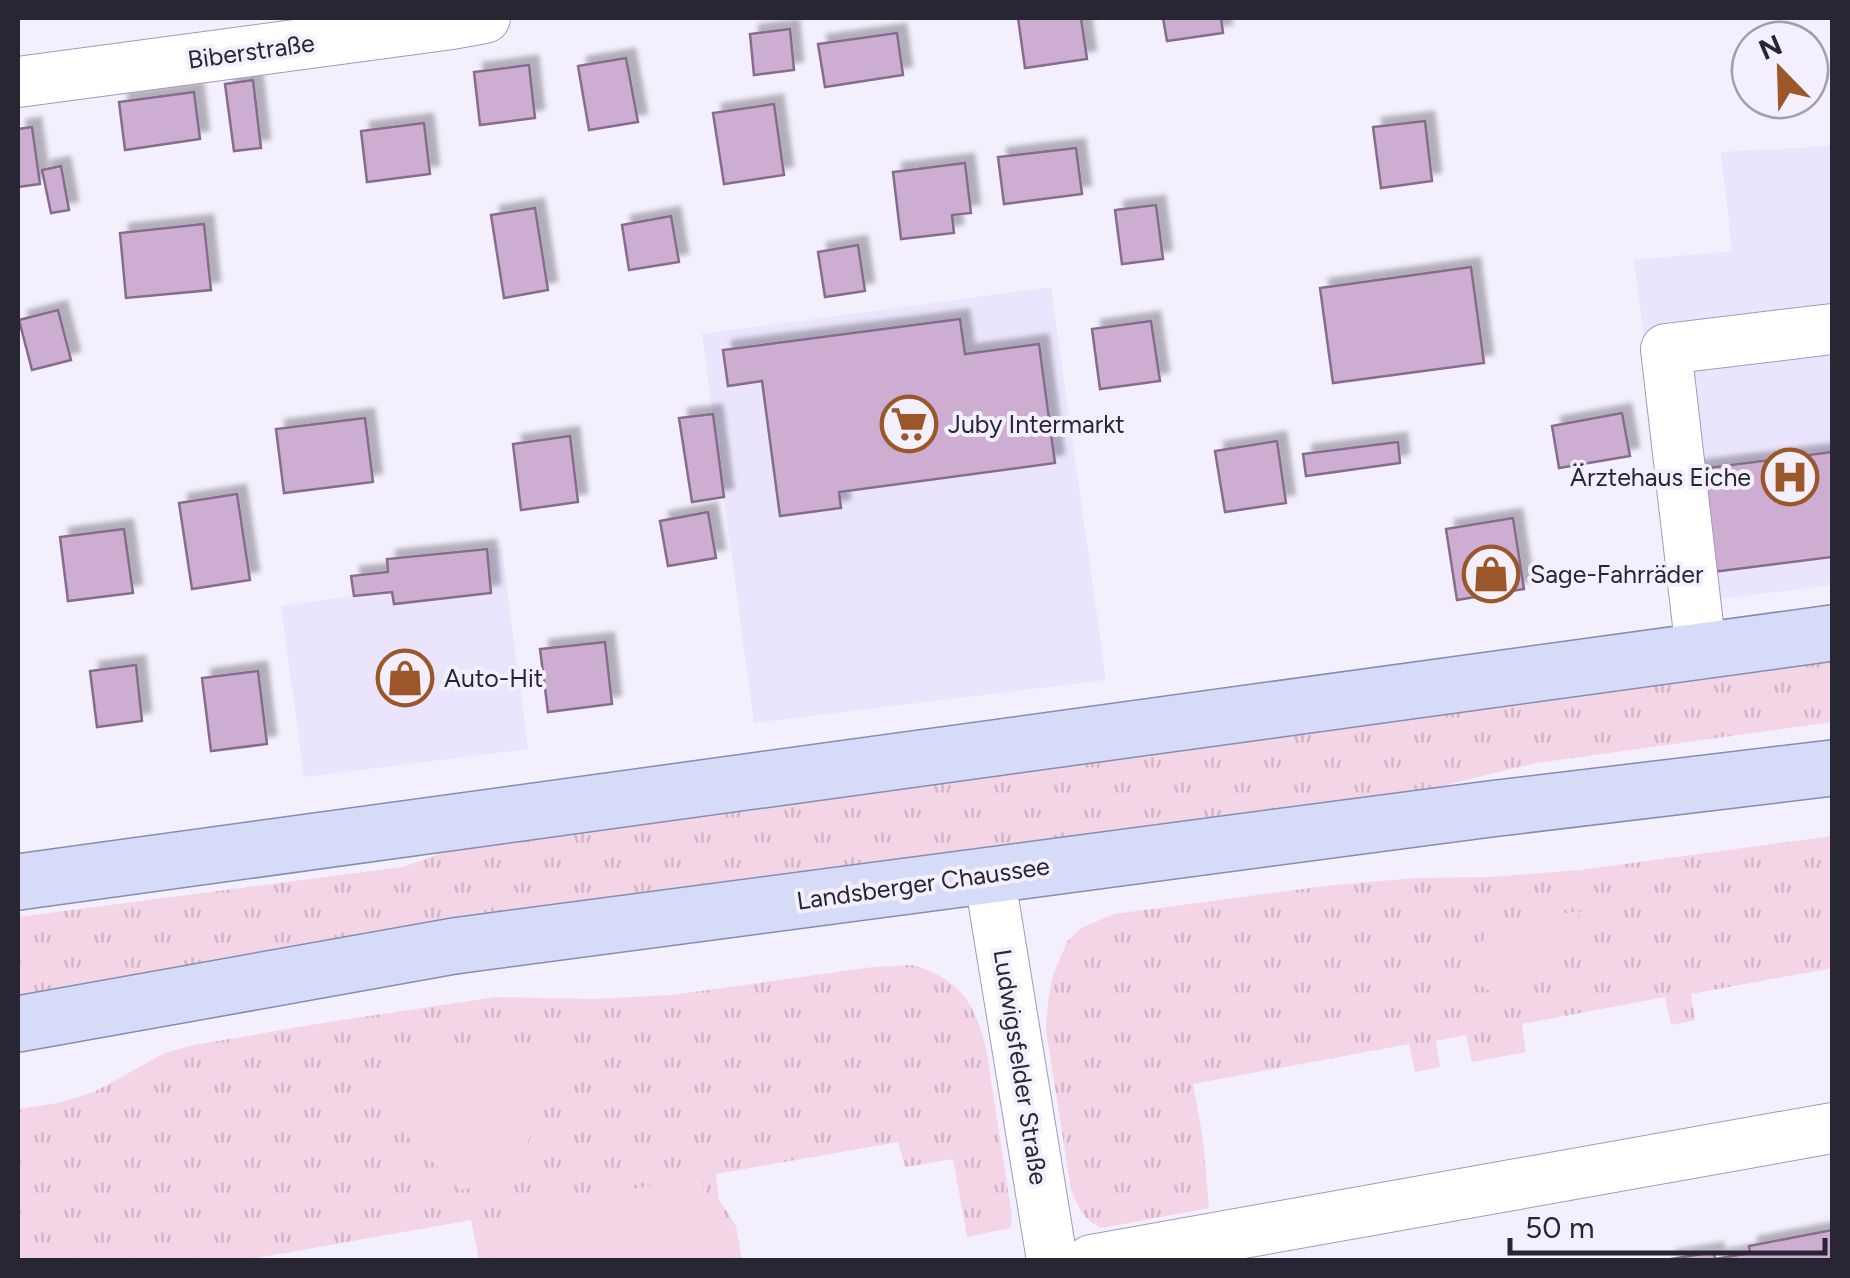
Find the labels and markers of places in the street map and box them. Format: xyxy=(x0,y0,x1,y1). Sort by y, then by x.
supermarket icon: Juby Intermarkt xyxy=(879,394,939,454)
place label: Juby Intermarkt xyxy=(948,409,1125,439)
hospital icon: Ärztehaus Eiche xyxy=(1760,447,1820,507)
place label: Ärztehaus Eiche xyxy=(1570,462,1751,492)
shop icon: Sage-Fahrräder xyxy=(1461,544,1521,604)
place label: Sage-Fahrräder xyxy=(1530,559,1704,589)
shop icon: Auto-Hit xyxy=(375,648,435,708)
place label: Auto-Hit xyxy=(444,663,543,693)

